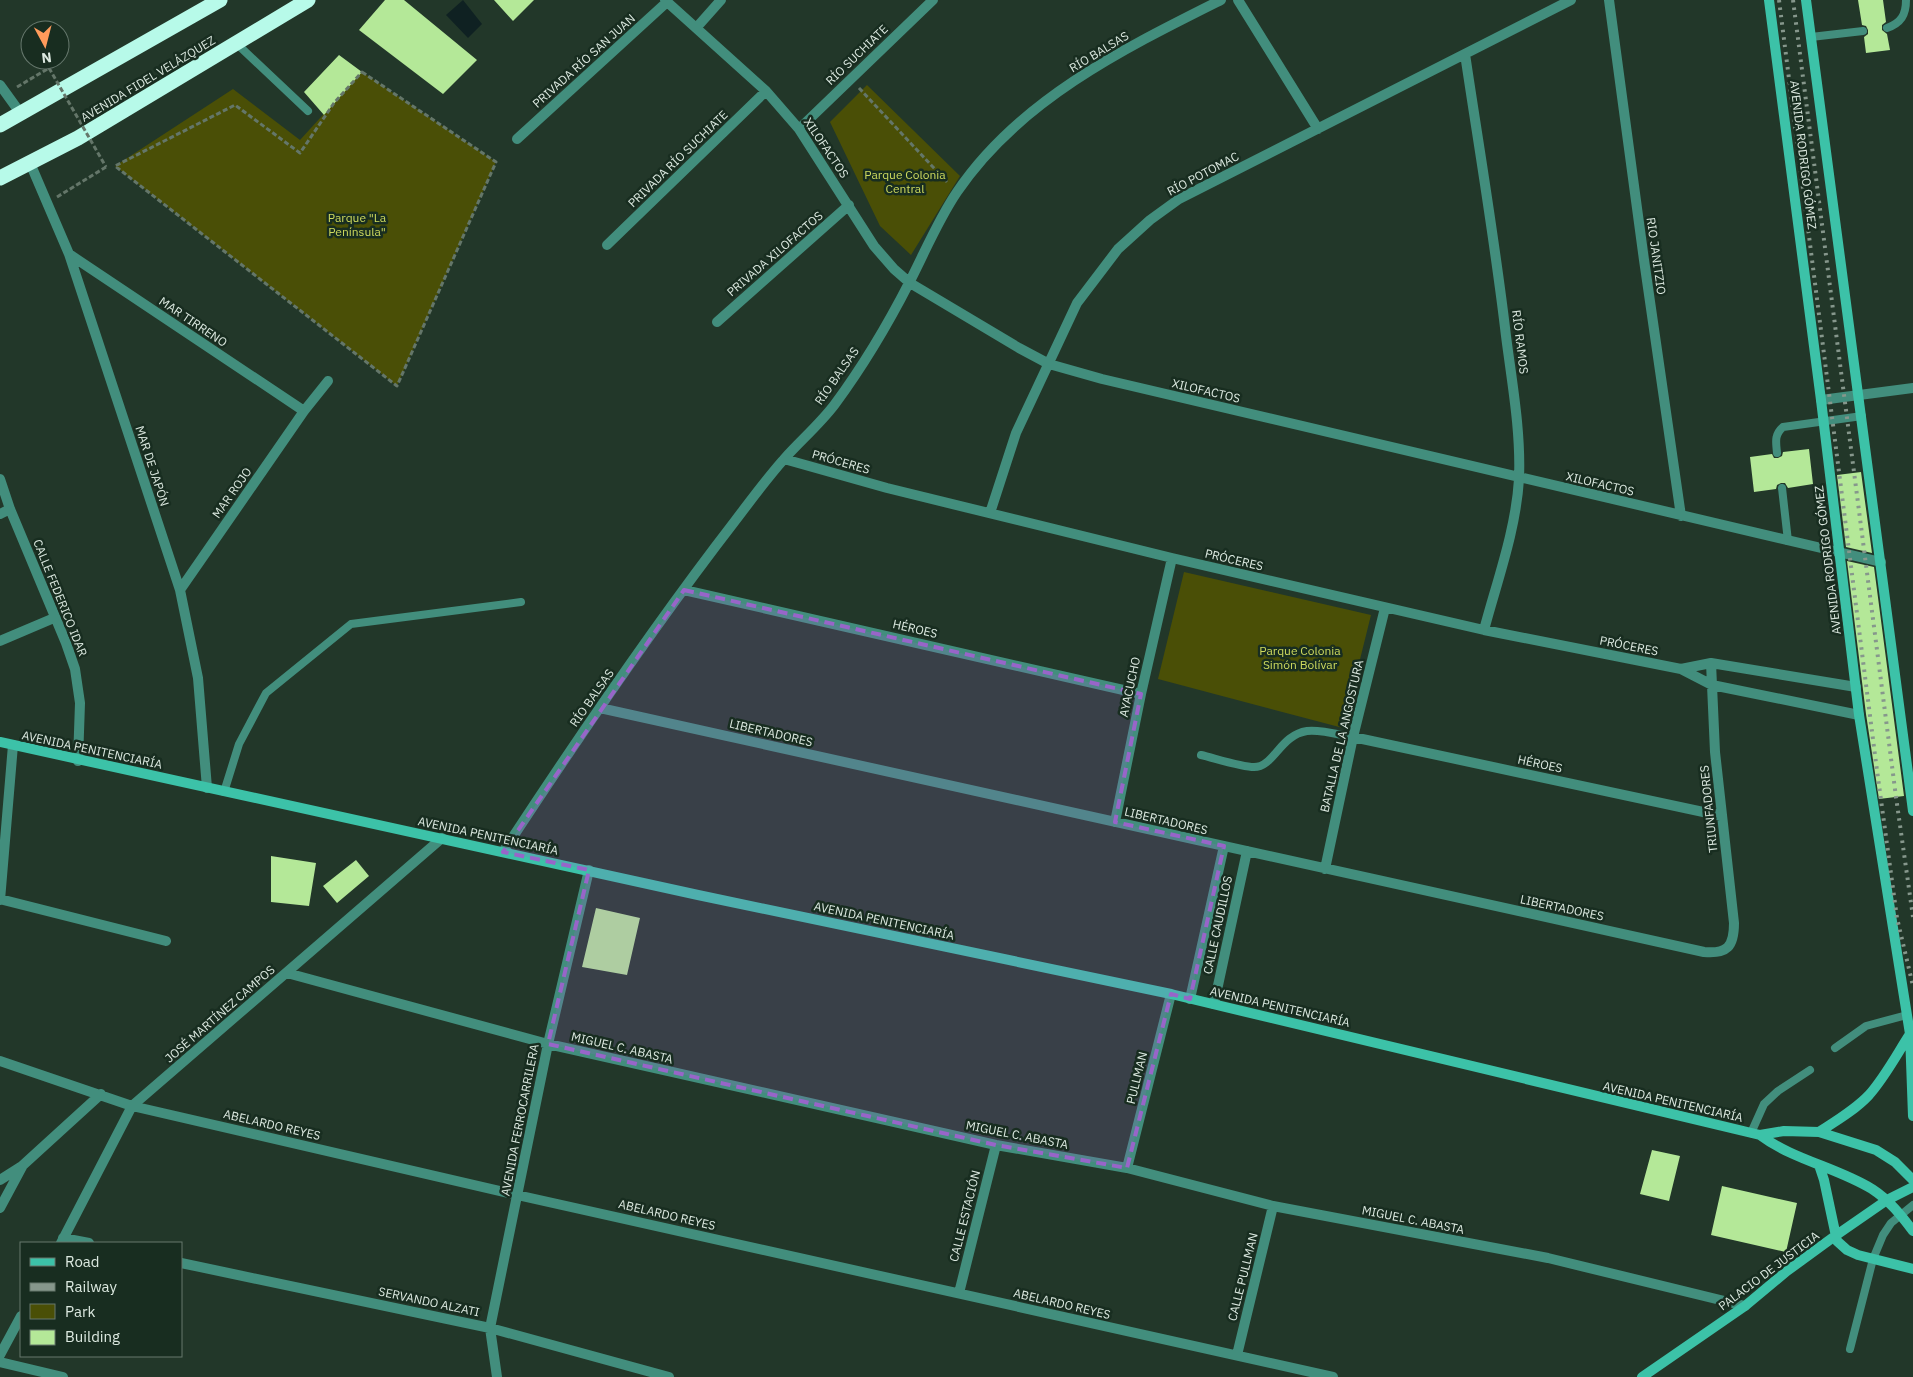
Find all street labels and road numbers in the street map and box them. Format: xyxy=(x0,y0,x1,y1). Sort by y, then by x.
street label: PRIVADA RÍO SAN JUAN xyxy=(529,11,638,111)
street label: RÍO SUCHIATE xyxy=(823,21,891,88)
street label: RÍO BALSAS xyxy=(1066,28,1131,75)
street label: AVENIDA FIDEL VELÁZQUEZ xyxy=(78,32,218,125)
street label: AVENIDA RODRIGO GÓMEZ xyxy=(1787,80,1820,230)
street label: PRIVADA RÍO SUCHIATE xyxy=(625,107,731,210)
street label: XILOFACTOS xyxy=(801,115,852,181)
street label: RÍO POTOMAC xyxy=(1164,148,1242,199)
street label: PRIVADA XILOFACTOS xyxy=(724,208,826,299)
street label: RIO JANITZIO xyxy=(1644,216,1669,296)
street label: MAR TIRRENO xyxy=(156,293,230,350)
street label: RÍO RAMOS xyxy=(1509,309,1532,375)
street label: RÍO BALSAS xyxy=(811,344,862,407)
street label: XILOFACTOS xyxy=(1171,375,1242,406)
street label: MAR DE JAPÓN xyxy=(132,424,173,508)
street label: PRÓCERES xyxy=(811,446,872,477)
street label: MAR ROJO xyxy=(209,464,254,521)
street label: XILOFACTOS xyxy=(1565,468,1636,499)
street label: AVENIDA RODRIGO GÓMEZ xyxy=(1811,485,1844,635)
street label: CALLE FEDERICO IDAR xyxy=(30,537,91,659)
street label: PRÓCERES xyxy=(1203,546,1265,574)
street label: HÉROES xyxy=(891,616,939,641)
street label: PRÓCERES xyxy=(1598,632,1660,659)
street label: AYACUCHO xyxy=(1116,655,1143,718)
street label: BATALLA DE LA ANGOSTURA xyxy=(1317,658,1366,814)
street label: RÍO BALSAS xyxy=(566,666,617,729)
street label: LIBERTADORES xyxy=(728,716,814,749)
street label: AVENIDA PENITENCIARÍA xyxy=(21,727,164,772)
street label: HÉROES xyxy=(1516,751,1564,776)
street label: TRIUNFADORES xyxy=(1696,764,1721,854)
street label: LIBERTADORES xyxy=(1123,804,1209,837)
street label: AVENIDA PENITENCIARÍA xyxy=(417,813,560,858)
street label: CALLE CAUDILLOS xyxy=(1200,874,1235,975)
street label: LIBERTADORES xyxy=(1519,891,1605,924)
street label: AVENIDA PENITENCIARÍA xyxy=(813,898,956,943)
street label: JOSÉ MARTÍNEZ CAMPOS xyxy=(162,962,278,1065)
street label: AVENIDA PENITENCIARÍA xyxy=(1209,983,1352,1030)
street label: MIGUEL C. ABASTA xyxy=(570,1028,675,1067)
street label: AVENIDA FERROCARRILERA xyxy=(497,1042,542,1197)
street label: PULLMAN xyxy=(1123,1050,1150,1106)
street label: AVENIDA PENITENCIARÍA xyxy=(1602,1078,1745,1125)
street label: ABELARDO REYES xyxy=(222,1106,322,1143)
street label: MIGUEL C. ABASTA xyxy=(965,1117,1070,1152)
street label: CALLE ESTACIÓN xyxy=(946,1169,983,1263)
street label: ABELARDO REYES xyxy=(617,1196,717,1233)
street label: MIGUEL C. ABASTA xyxy=(1361,1202,1466,1237)
street label: PALACIO DE JUSTICIA xyxy=(1715,1228,1822,1313)
street label: CALLE PULLMAN xyxy=(1224,1231,1261,1323)
street label: SERVANDO ALZATI xyxy=(377,1283,481,1320)
street label: ABELARDO REYES xyxy=(1012,1285,1112,1322)

